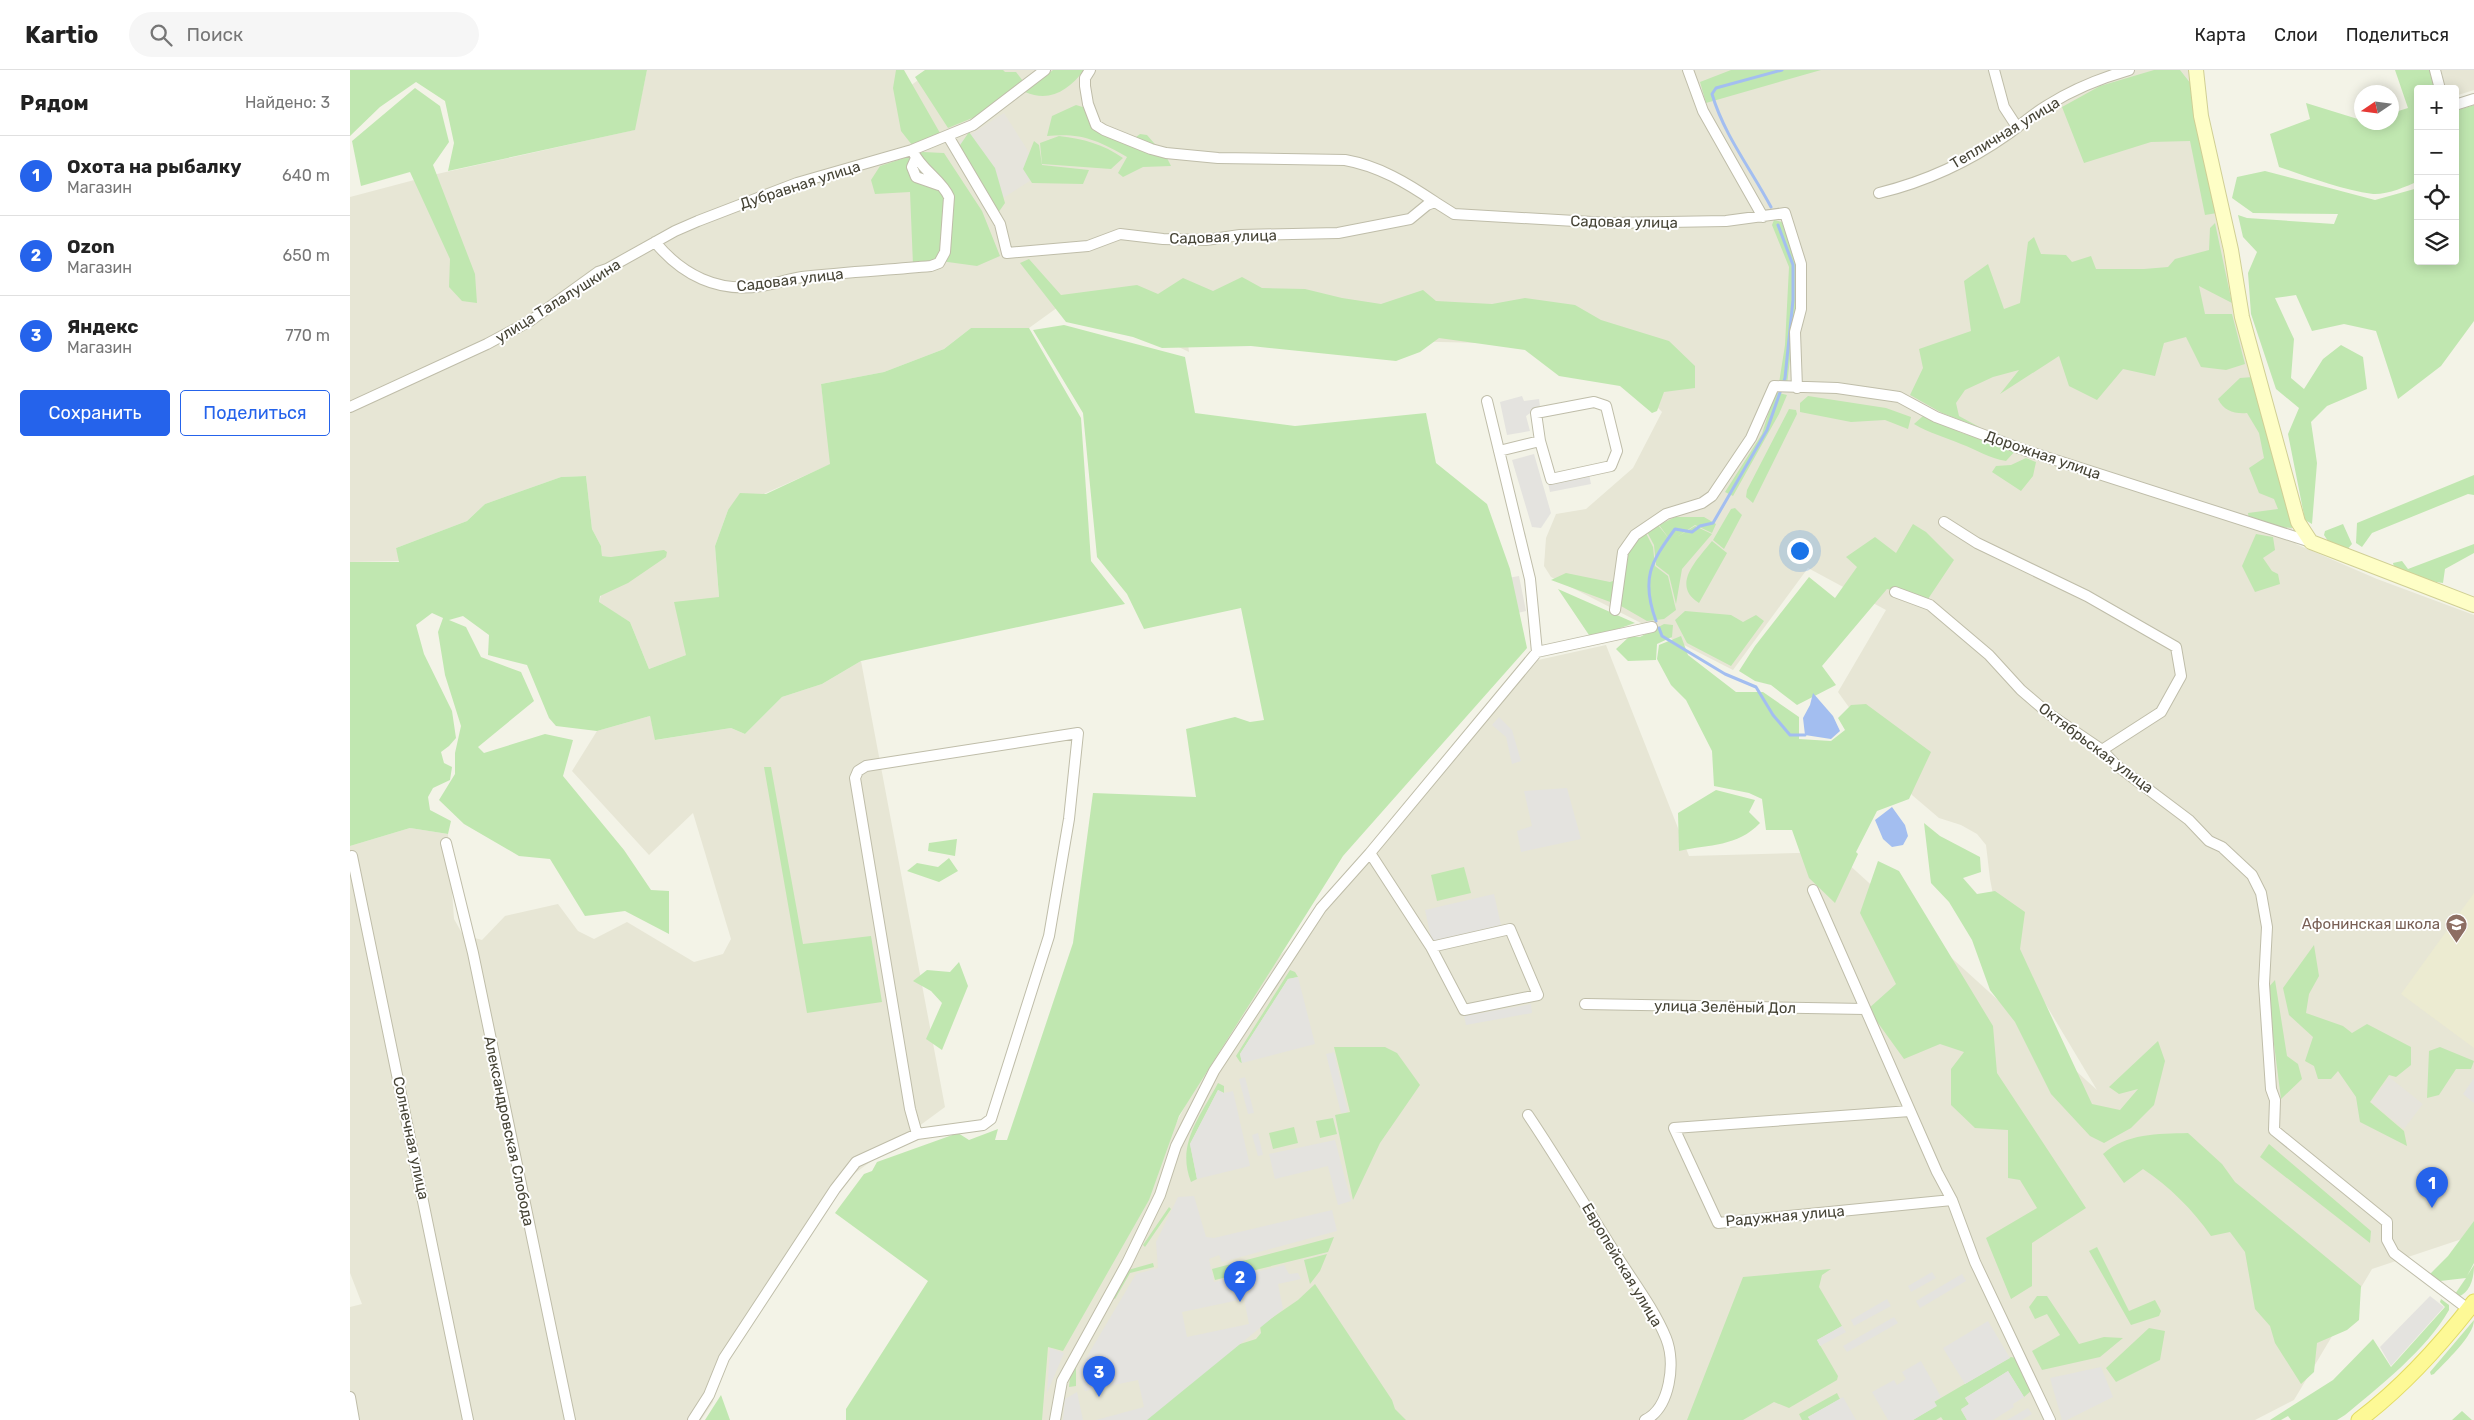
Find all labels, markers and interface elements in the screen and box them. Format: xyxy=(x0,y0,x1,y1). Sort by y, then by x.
search box xyxy=(129,12,479,57)
text: Kartio xyxy=(25,21,99,49)
icon: search xyxy=(147,21,175,49)
text: Поиск xyxy=(187,23,243,46)
text: Карта xyxy=(2195,24,2246,46)
text: Слои xyxy=(2274,24,2318,46)
text: Поделиться xyxy=(2346,24,2449,46)
north arrow xyxy=(2354,85,2399,130)
map controls xyxy=(2414,85,2459,265)
button: + xyxy=(2414,85,2459,130)
text: Рядом xyxy=(20,90,89,115)
text: Найдено: 3 xyxy=(245,93,330,112)
street label: Тепличная улица xyxy=(1947,93,2063,173)
button: − xyxy=(2414,130,2459,175)
text: Охота на рыбалку xyxy=(67,155,242,178)
street label: Дубравная улица xyxy=(737,157,863,213)
text: 1 xyxy=(32,166,40,185)
text: 640 m xyxy=(282,166,330,185)
button: locate xyxy=(2414,175,2459,220)
text: Магазин xyxy=(67,178,132,197)
street label: Садовая улица xyxy=(1570,212,1678,232)
button: layers xyxy=(2414,220,2459,265)
street label: Садовая улица xyxy=(1169,226,1277,248)
text: Ozon xyxy=(67,235,115,258)
text: 2 xyxy=(31,246,41,265)
text: 650 m xyxy=(283,246,330,265)
street label: улица Талалушкина xyxy=(492,255,624,347)
text: Магазин xyxy=(67,258,132,277)
street label: Садовая улица xyxy=(736,265,844,295)
text: Яндекс xyxy=(67,315,139,338)
text: 3 xyxy=(31,326,41,345)
text: 770 m xyxy=(285,326,330,345)
text: Магазин xyxy=(67,338,132,357)
button: Сохранить xyxy=(20,390,170,436)
button: Поделиться xyxy=(180,390,330,436)
street label: Дорожная улица xyxy=(1983,427,2103,483)
your location xyxy=(1787,538,1813,564)
street label: Октябрьская улица xyxy=(2035,699,2157,797)
school or university icon: Афонинская школа xyxy=(2444,912,2468,943)
place label: Афонинская школа xyxy=(2302,915,2440,933)
street label: улица Зелёный Дол xyxy=(1654,997,1796,1017)
street label: Александровская Слобода xyxy=(480,1034,538,1228)
street label: Солнечная улица xyxy=(389,1075,433,1201)
pin: 1 xyxy=(2416,1167,2448,1208)
street label: Европейская улица xyxy=(1578,1200,1666,1330)
street label: Радужная улица xyxy=(1725,1202,1845,1230)
pin: 2 xyxy=(1224,1261,1256,1302)
pin: 3 xyxy=(1083,1356,1115,1397)

